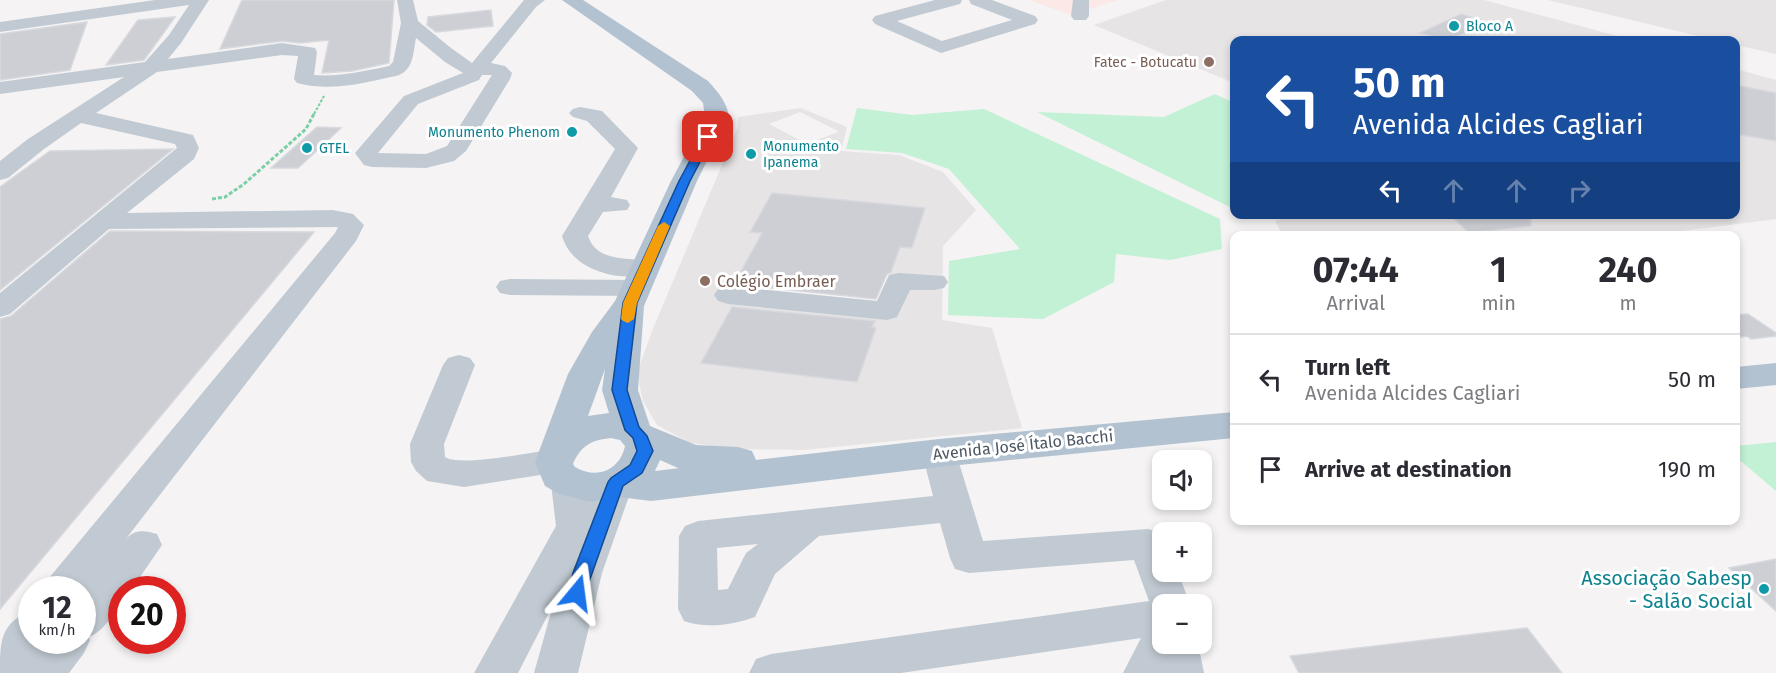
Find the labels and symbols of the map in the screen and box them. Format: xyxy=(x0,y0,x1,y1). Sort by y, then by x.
place label: Bloco A xyxy=(1466,18,1513,35)
marker: Bloco A xyxy=(1447,19,1461,33)
place label: Fatec - Botucatu xyxy=(1094,54,1197,71)
marker: Fatec - Botucatu xyxy=(1202,55,1216,69)
pin xyxy=(682,111,733,162)
place label: Monumento Phenom xyxy=(428,124,560,141)
marker: Monumento Phenom xyxy=(565,125,579,139)
place label: Monumento Ipanema xyxy=(763,138,839,171)
place label: GTEL xyxy=(319,140,349,157)
marker: GTEL xyxy=(300,141,314,155)
marker: Monumento Ipanema xyxy=(744,147,758,161)
place label: Colégio Embraer xyxy=(717,272,836,291)
marker: Colégio Embraer xyxy=(698,274,712,288)
street label: Avenida José Ítalo Bacchi xyxy=(932,425,1114,464)
position arrow xyxy=(545,561,609,625)
place label: Associação Sabesp - Salão Social xyxy=(1581,566,1752,613)
speed limit sign: 20 xyxy=(108,576,186,654)
marker: Associação Sabesp - Salão Social xyxy=(1757,582,1771,596)

